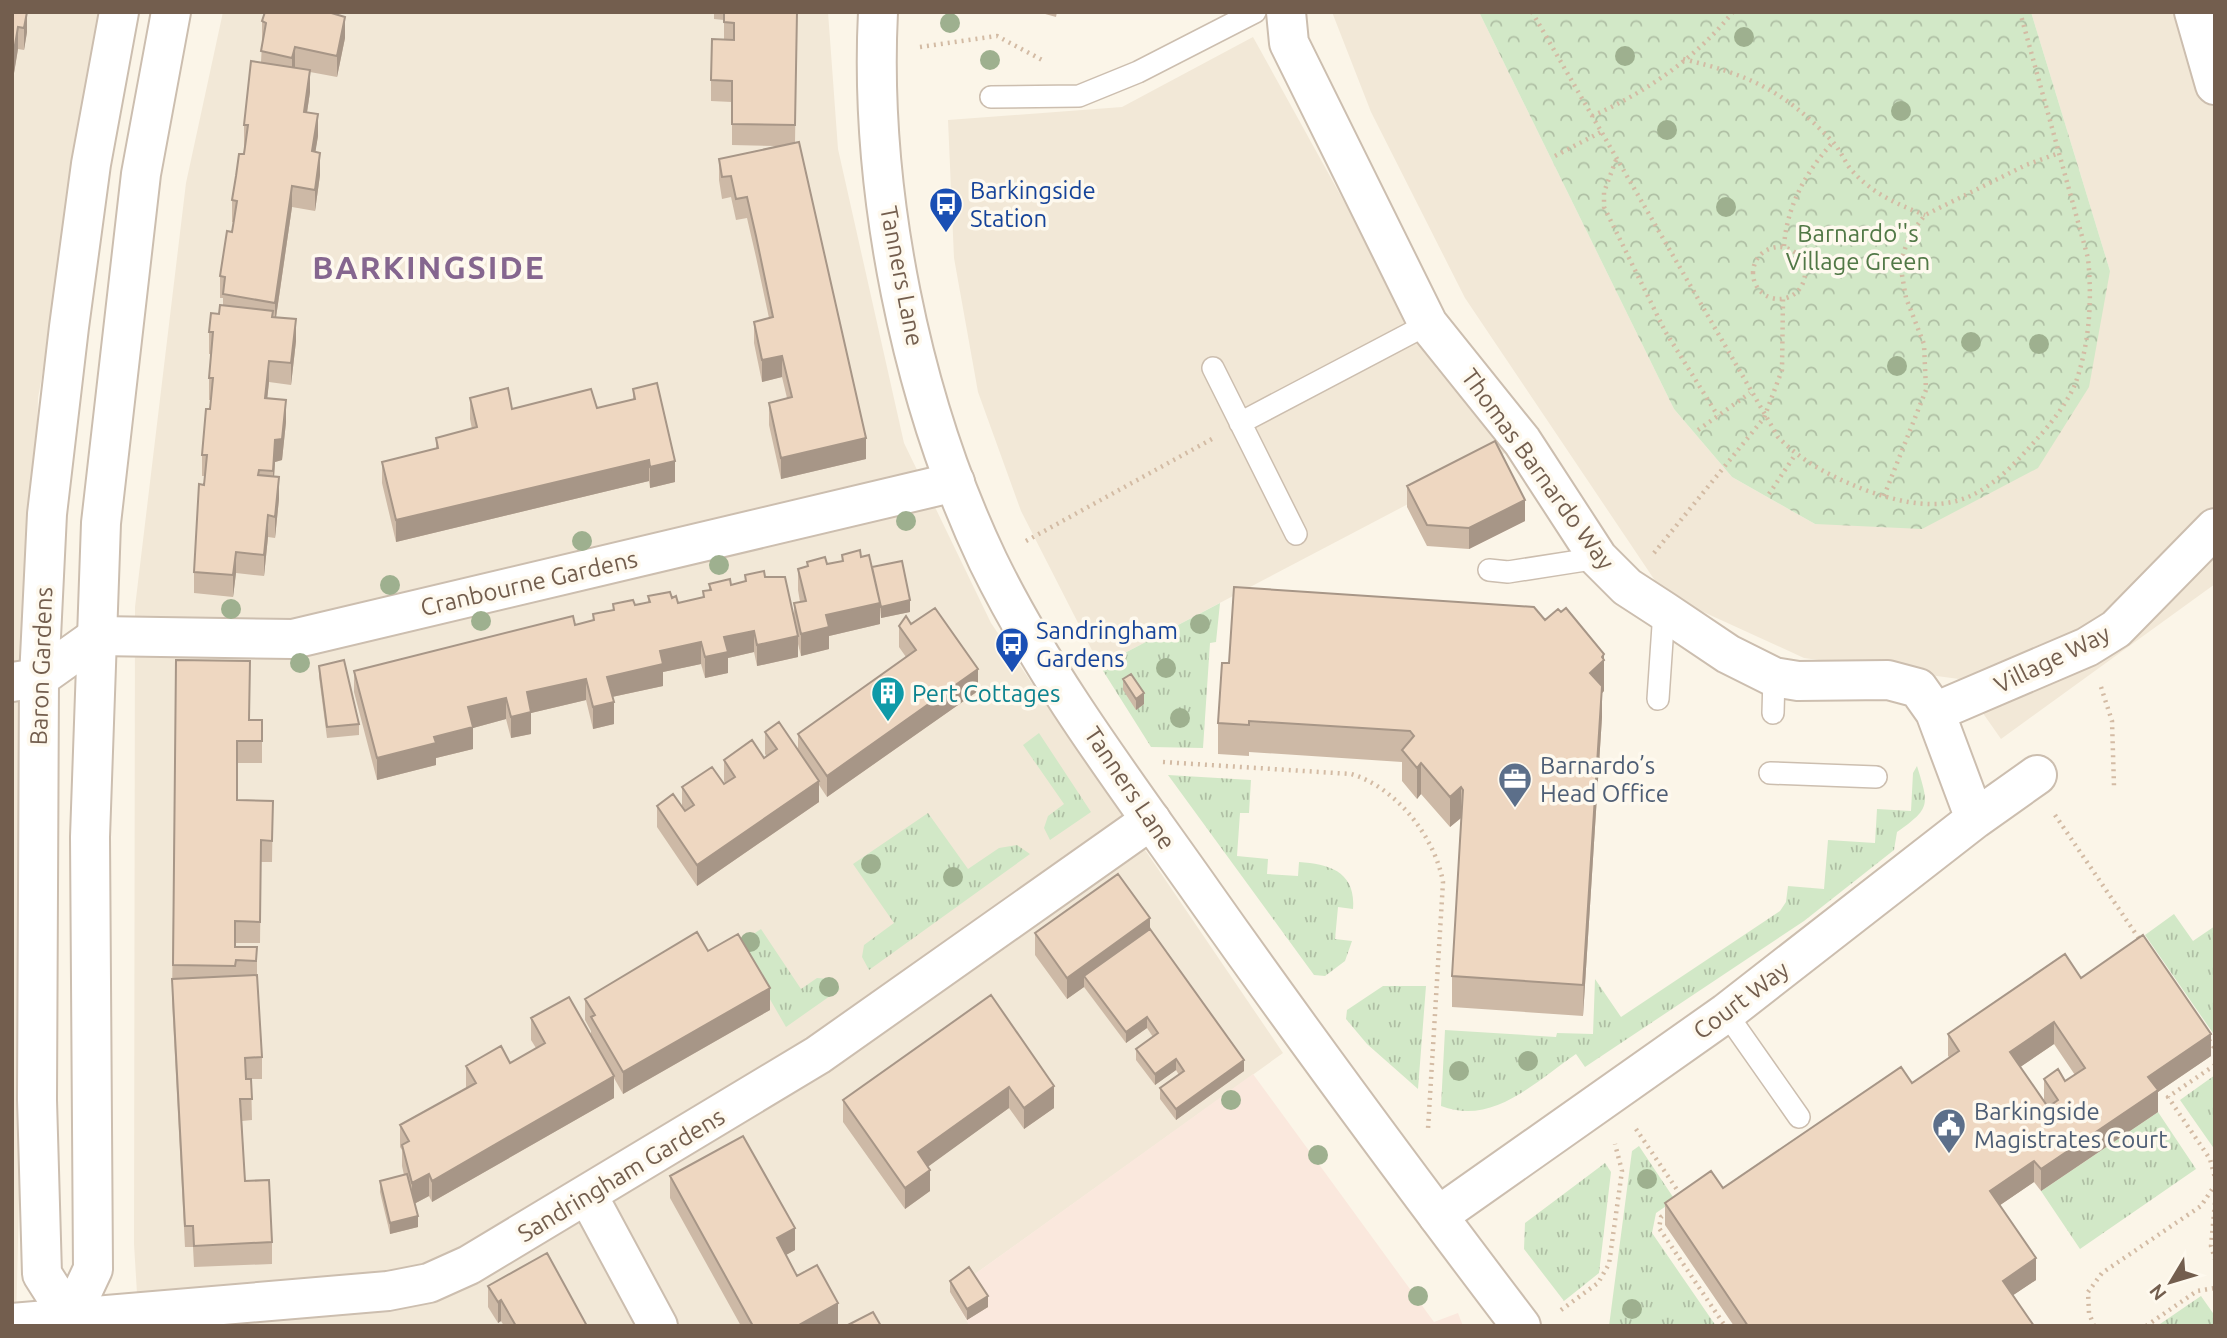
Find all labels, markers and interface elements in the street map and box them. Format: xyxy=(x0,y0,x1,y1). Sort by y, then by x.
place label: Barkingside Station xyxy=(970,177,1096,232)
bus stop icon: Barkingside Station xyxy=(927,185,965,234)
street label: Tanners Lane xyxy=(875,204,929,348)
park label: Barnardo''s Village Green xyxy=(1786,220,1930,275)
district label: BARKINGSIDE xyxy=(312,249,546,285)
street label: Thomas Barnardo Way xyxy=(1456,364,1620,575)
street label: Cranbourne Gardens xyxy=(418,545,640,621)
street label: Baron Gardens xyxy=(25,586,57,746)
place label: Sandringham Gardens xyxy=(1036,617,1178,672)
street label: Village Way xyxy=(1990,619,2114,699)
bus stop icon: Sandringham Gardens xyxy=(993,625,1031,674)
building icon: Pert Cottages xyxy=(869,674,907,723)
place label: Pert Cottages xyxy=(912,680,1061,707)
street label: Tanners Lane xyxy=(1079,722,1181,854)
place label: Barnardo’s Head Office xyxy=(1540,752,1669,807)
office icon: Barnardo’s Head Office xyxy=(1496,760,1534,809)
street label: Court Way xyxy=(1688,955,1794,1045)
place label: Barkingside Magistrates Court xyxy=(1974,1098,2168,1153)
street label: Sandringham Gardens xyxy=(513,1103,729,1247)
public building icon: Barkingside Magistrates Court xyxy=(1930,1106,1968,1155)
north arrow xyxy=(2136,1247,2206,1317)
text: N xyxy=(2145,1280,2171,1305)

